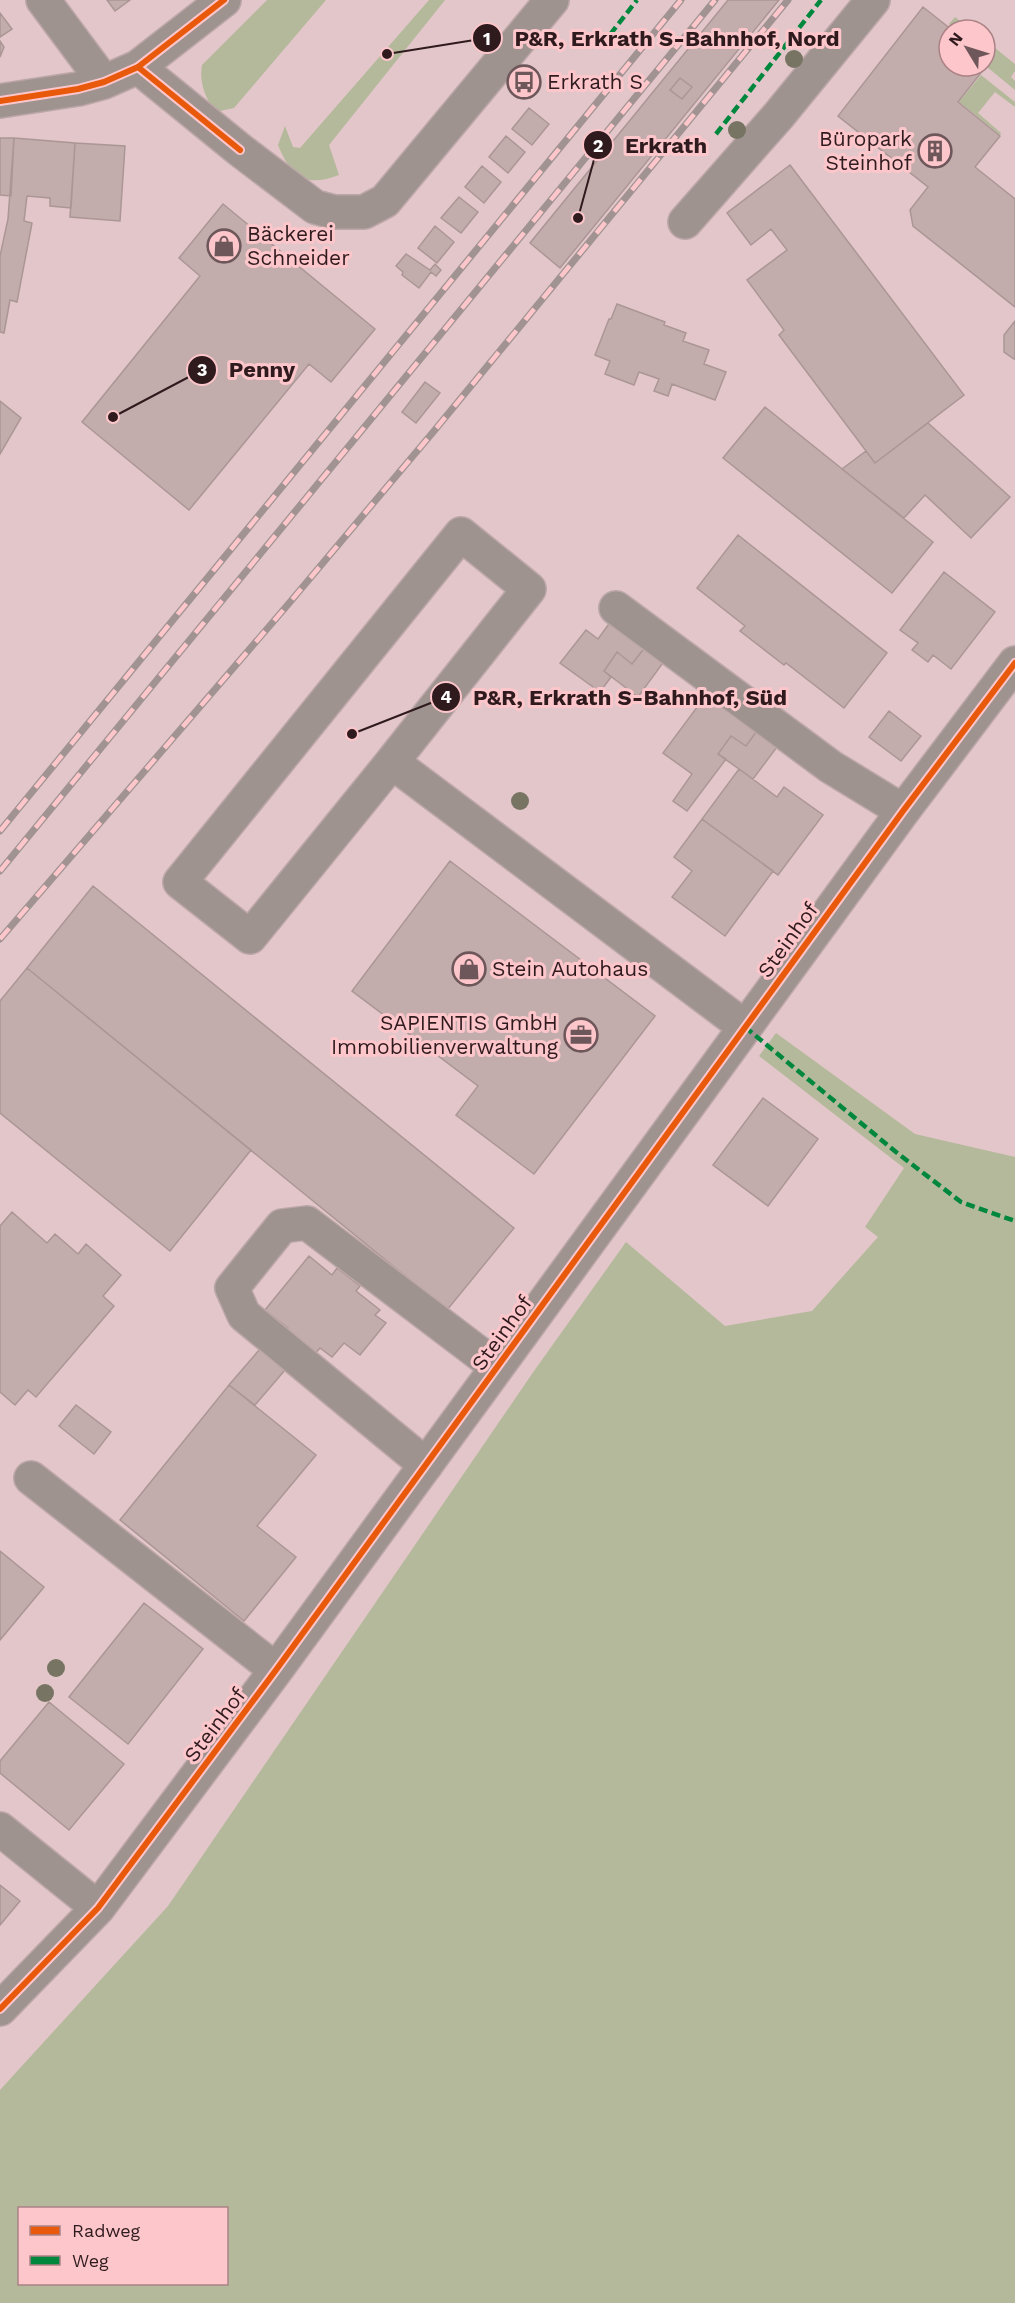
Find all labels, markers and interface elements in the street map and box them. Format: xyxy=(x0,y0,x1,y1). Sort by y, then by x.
callout: P&R, Erkrath S-Bahnhof, Nord xyxy=(472,18,851,58)
north arrow xyxy=(937,18,997,78)
text: P&R, Erkrath S-Bahnhof, Nord xyxy=(515,26,840,51)
text: 1 xyxy=(483,28,491,49)
text: N xyxy=(944,29,967,50)
bus stop icon: Erkrath S xyxy=(506,64,542,100)
place label: Erkrath S xyxy=(547,69,643,94)
callout: Erkrath xyxy=(583,125,720,165)
place label: Büropark Steinhof xyxy=(819,126,912,175)
text: Erkrath xyxy=(625,133,707,158)
building icon: Büropark Steinhof xyxy=(917,133,953,169)
text: 2 xyxy=(593,135,603,156)
place label: Bäckerei Schneider xyxy=(247,221,350,270)
shop icon: Bäckerei Schneider xyxy=(206,228,242,264)
callout: Penny xyxy=(187,350,307,390)
text: Penny xyxy=(229,357,296,382)
text: 3 xyxy=(197,359,207,380)
callout: P&R, Erkrath S-Bahnhof, Süd xyxy=(431,677,799,717)
text: P&R, Erkrath S-Bahnhof, Süd xyxy=(473,685,787,710)
text: 4 xyxy=(440,686,452,707)
street label: Steinhof xyxy=(752,897,823,982)
shop icon: Stein Autohaus xyxy=(451,951,487,987)
place label: Stein Autohaus xyxy=(492,956,648,981)
place label: SAPIENTIS GmbH Immobilienverwaltung xyxy=(331,1010,559,1059)
office icon: SAPIENTIS GmbH Immobilienverwaltung xyxy=(563,1017,599,1053)
street label: Steinhof xyxy=(466,1290,537,1375)
street label: Steinhof xyxy=(179,1683,251,1767)
legend xyxy=(18,2207,228,2285)
text: Radweg xyxy=(72,2220,141,2241)
text: Weg xyxy=(72,2250,109,2271)

